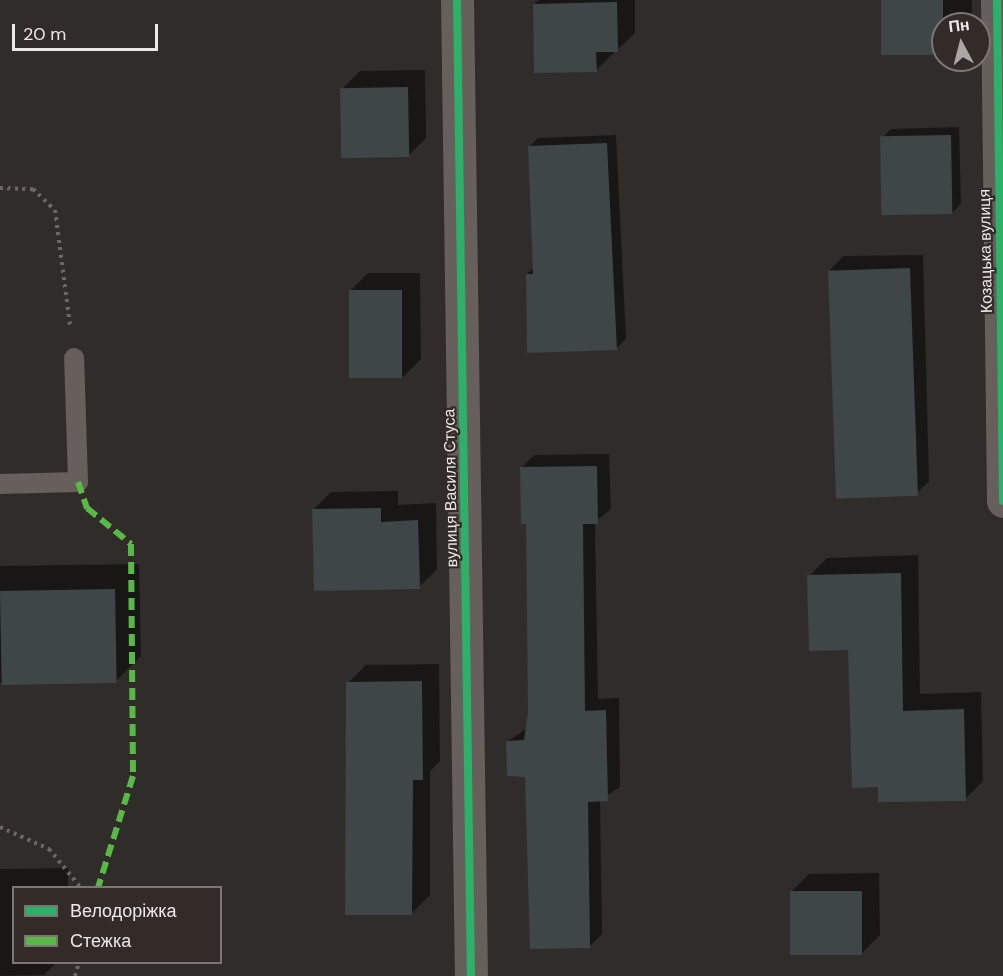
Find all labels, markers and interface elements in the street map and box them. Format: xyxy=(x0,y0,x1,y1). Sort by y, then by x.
scale bar xyxy=(15,12,160,50)
north arrow xyxy=(931,12,991,72)
text: Пн xyxy=(947,14,971,37)
text: 20 m xyxy=(23,22,66,46)
street label: Козацька вулиця xyxy=(975,189,997,313)
street label: вулиця Василя Стуса xyxy=(440,408,462,568)
legend xyxy=(12,886,222,964)
text: Велодоріжка xyxy=(70,899,177,923)
text: Стежка xyxy=(70,929,131,953)

